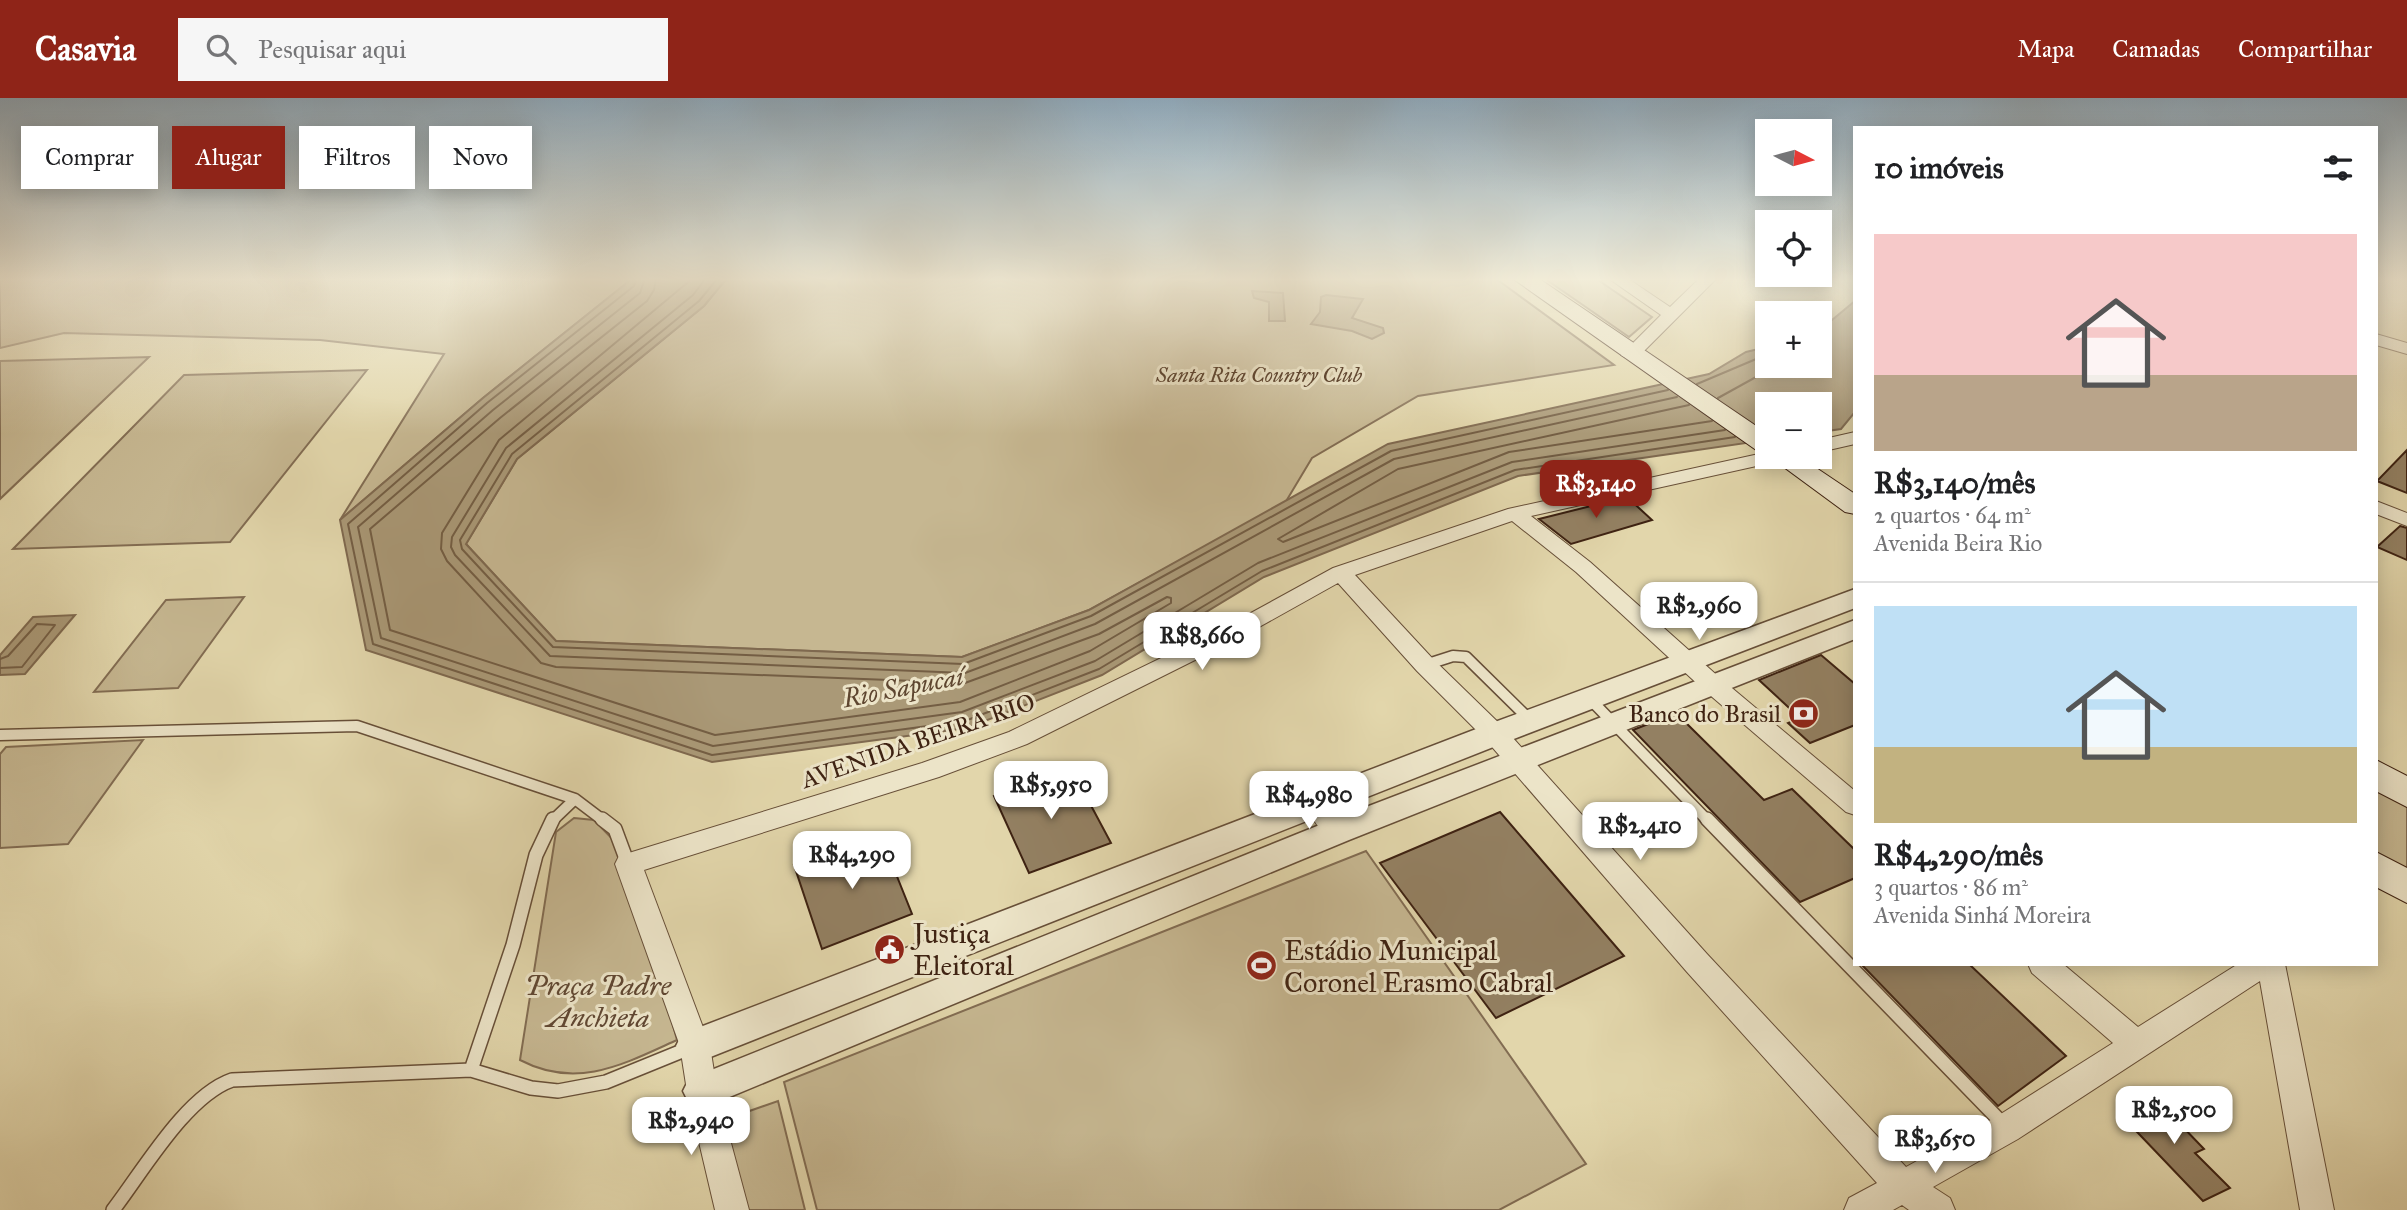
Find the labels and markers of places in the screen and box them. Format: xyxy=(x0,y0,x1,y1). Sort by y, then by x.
pin: R$3,140 xyxy=(1531,460,1661,520)
pin: R$2,960 xyxy=(1634,582,1764,642)
pin: R$8,660 xyxy=(1137,612,1267,672)
bank icon: Banco do Brasil xyxy=(1787,697,1821,731)
place label: Banco do Brasil xyxy=(1628,699,1782,729)
pin: R$5,950 xyxy=(986,762,1116,821)
pin: R$4,980 xyxy=(1244,772,1374,831)
pin: R$2,410 xyxy=(1575,802,1705,862)
pin: R$4,290 xyxy=(787,832,917,891)
place label: Justiça Eleitoral xyxy=(910,916,1014,983)
public building icon: Justiça Eleitoral xyxy=(873,932,907,966)
place label: Estádio Municipal Coronel Erasmo Cabral xyxy=(1284,933,1554,1000)
sports icon: Estádio Municipal Coronel Erasmo Cabral xyxy=(1244,949,1278,983)
pin: R$2,500 xyxy=(2109,1086,2239,1146)
pin: R$2,940 xyxy=(626,1098,756,1157)
pin: R$3,650 xyxy=(1870,1116,2000,1175)

